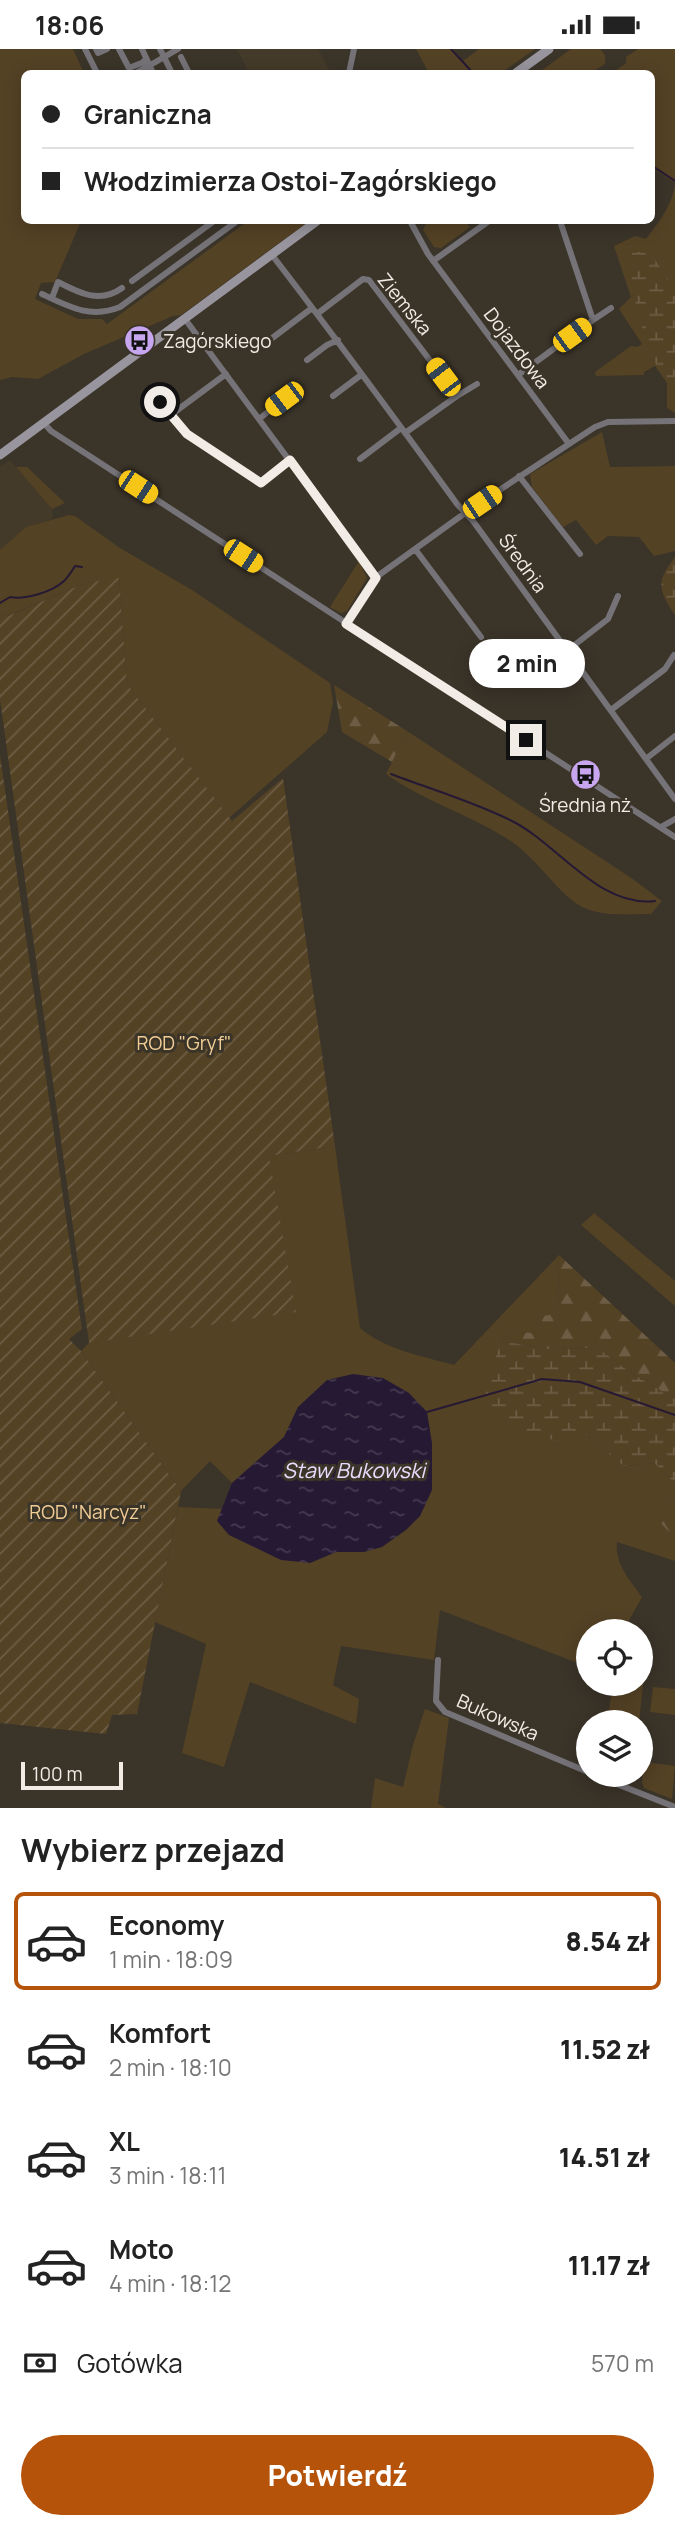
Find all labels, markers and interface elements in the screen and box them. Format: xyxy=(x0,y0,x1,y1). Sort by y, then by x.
text: 18:06 xyxy=(35,7,105,43)
text: Graniczna xyxy=(84,96,212,132)
text: Włodzimierza Ostoi-Zagórskiego xyxy=(84,163,497,199)
street label: Ziemska xyxy=(372,267,438,341)
street label: Dojazdowa xyxy=(478,302,556,394)
car xyxy=(549,314,596,356)
bus stop icon: Zagórskiego xyxy=(123,324,157,358)
place label: Zagórskiego xyxy=(163,328,272,354)
car xyxy=(422,354,465,400)
car xyxy=(261,378,308,420)
route start xyxy=(144,386,176,418)
car xyxy=(115,467,162,507)
car xyxy=(459,482,506,522)
street label: Średnia xyxy=(493,528,553,598)
car xyxy=(220,536,267,576)
callout: 2 min xyxy=(468,639,584,687)
text: 2 min xyxy=(497,647,558,679)
route end xyxy=(510,724,542,756)
bus stop icon: Średnia nż xyxy=(568,757,602,791)
place label: Średnia nż xyxy=(539,792,631,818)
park label: ROD "Gryf" xyxy=(137,1030,231,1056)
water label: Staw Bukowski xyxy=(283,1456,428,1484)
park label: ROD "Narcyz" xyxy=(29,1499,147,1525)
map controls xyxy=(576,1619,653,1787)
button: locate xyxy=(576,1619,653,1696)
street label: Bukowska xyxy=(453,1687,543,1747)
button: layers xyxy=(576,1710,653,1787)
scale bar xyxy=(21,1759,122,1791)
text: 100 m xyxy=(32,1761,83,1787)
text: Wybierz przejazd xyxy=(21,1828,285,1872)
text: Economy xyxy=(109,1907,224,1943)
icon: car xyxy=(25,1910,88,1973)
text: 8.54 zł xyxy=(566,1923,650,1959)
text: 1 min · 18:09 xyxy=(109,1943,233,1975)
text: Komfort xyxy=(109,2015,211,2051)
icon: car xyxy=(25,2018,88,2081)
text: 11.52 zł xyxy=(560,2031,650,2067)
text: 2 min · 18:10 xyxy=(109,2051,232,2083)
text: XL xyxy=(109,2123,140,2159)
icon: car xyxy=(25,2126,88,2189)
text: 14.51 zł xyxy=(559,2139,650,2175)
text: 3 min · 18:11 xyxy=(109,2159,226,2191)
text: Moto xyxy=(109,2231,174,2267)
icon: car xyxy=(25,2234,88,2297)
text: 11.17 zł xyxy=(568,2247,650,2283)
text: 4 min · 18:12 xyxy=(109,2267,231,2299)
icon: cash xyxy=(21,2344,59,2382)
text: Gotówka xyxy=(77,2345,183,2381)
text: 570 m xyxy=(591,2347,654,2379)
button: Potwierdź xyxy=(21,2435,654,2515)

